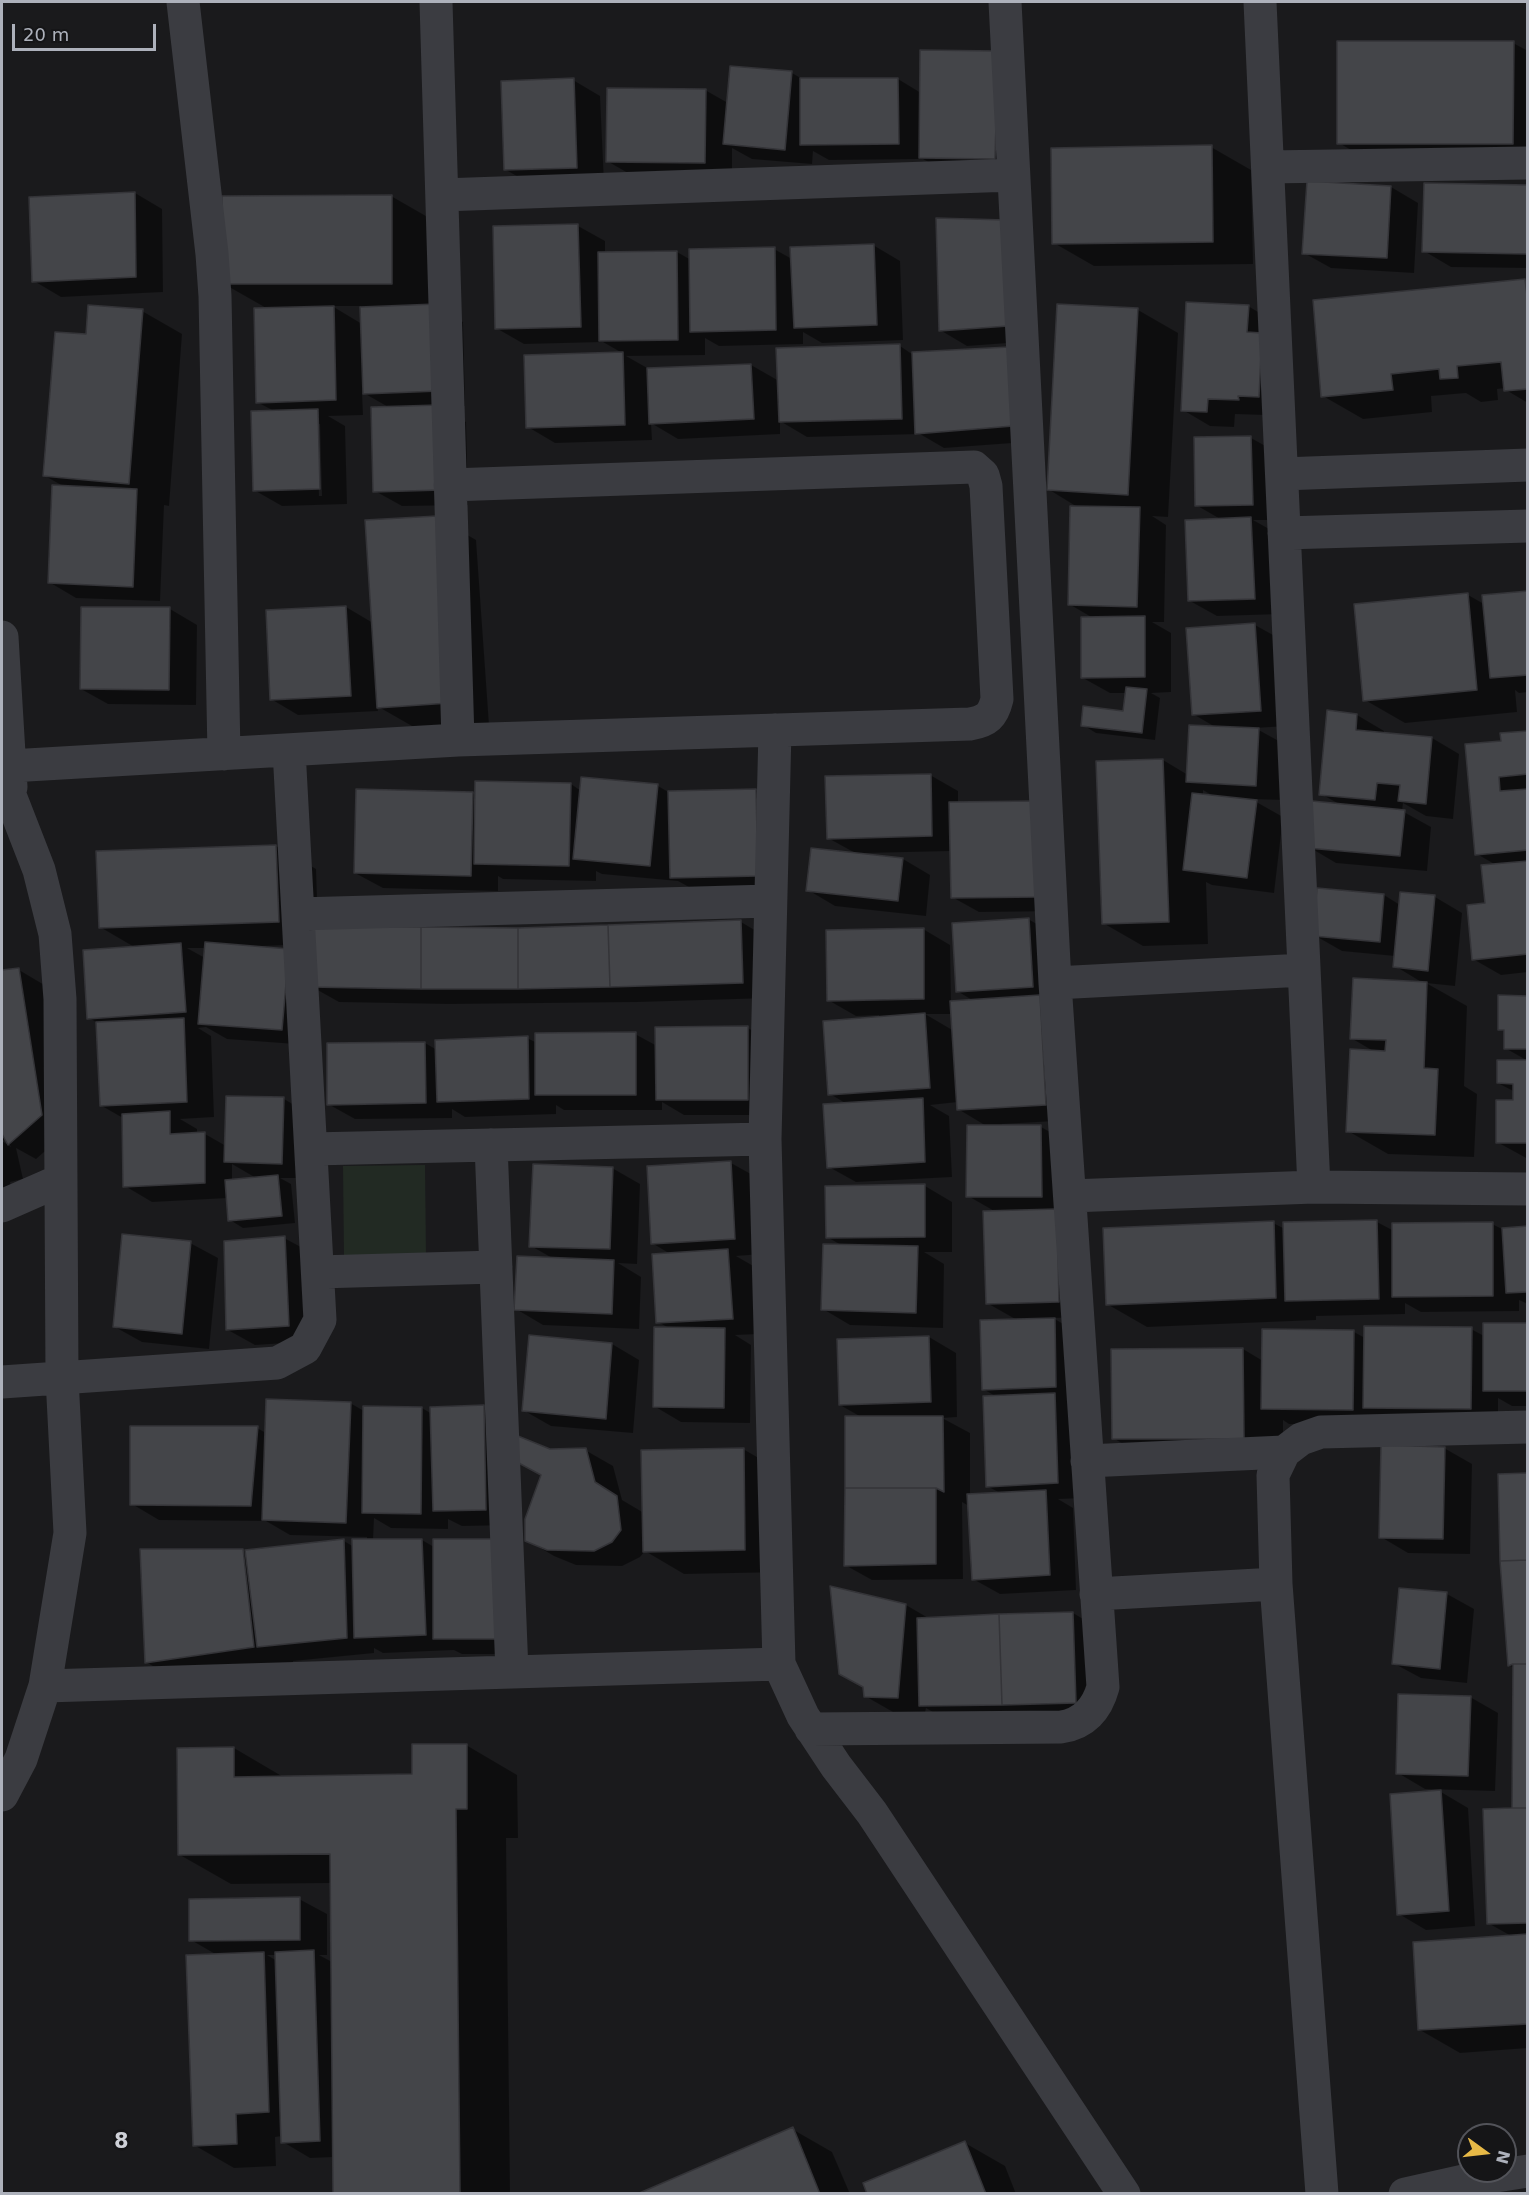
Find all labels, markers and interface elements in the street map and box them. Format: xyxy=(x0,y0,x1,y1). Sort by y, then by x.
scale bar xyxy=(15,12,159,50)
text: 20 m xyxy=(23,24,69,45)
north arrow xyxy=(1457,2123,1517,2183)
district label: 8 xyxy=(114,2130,130,2156)
text: N xyxy=(1492,2148,1514,2166)

